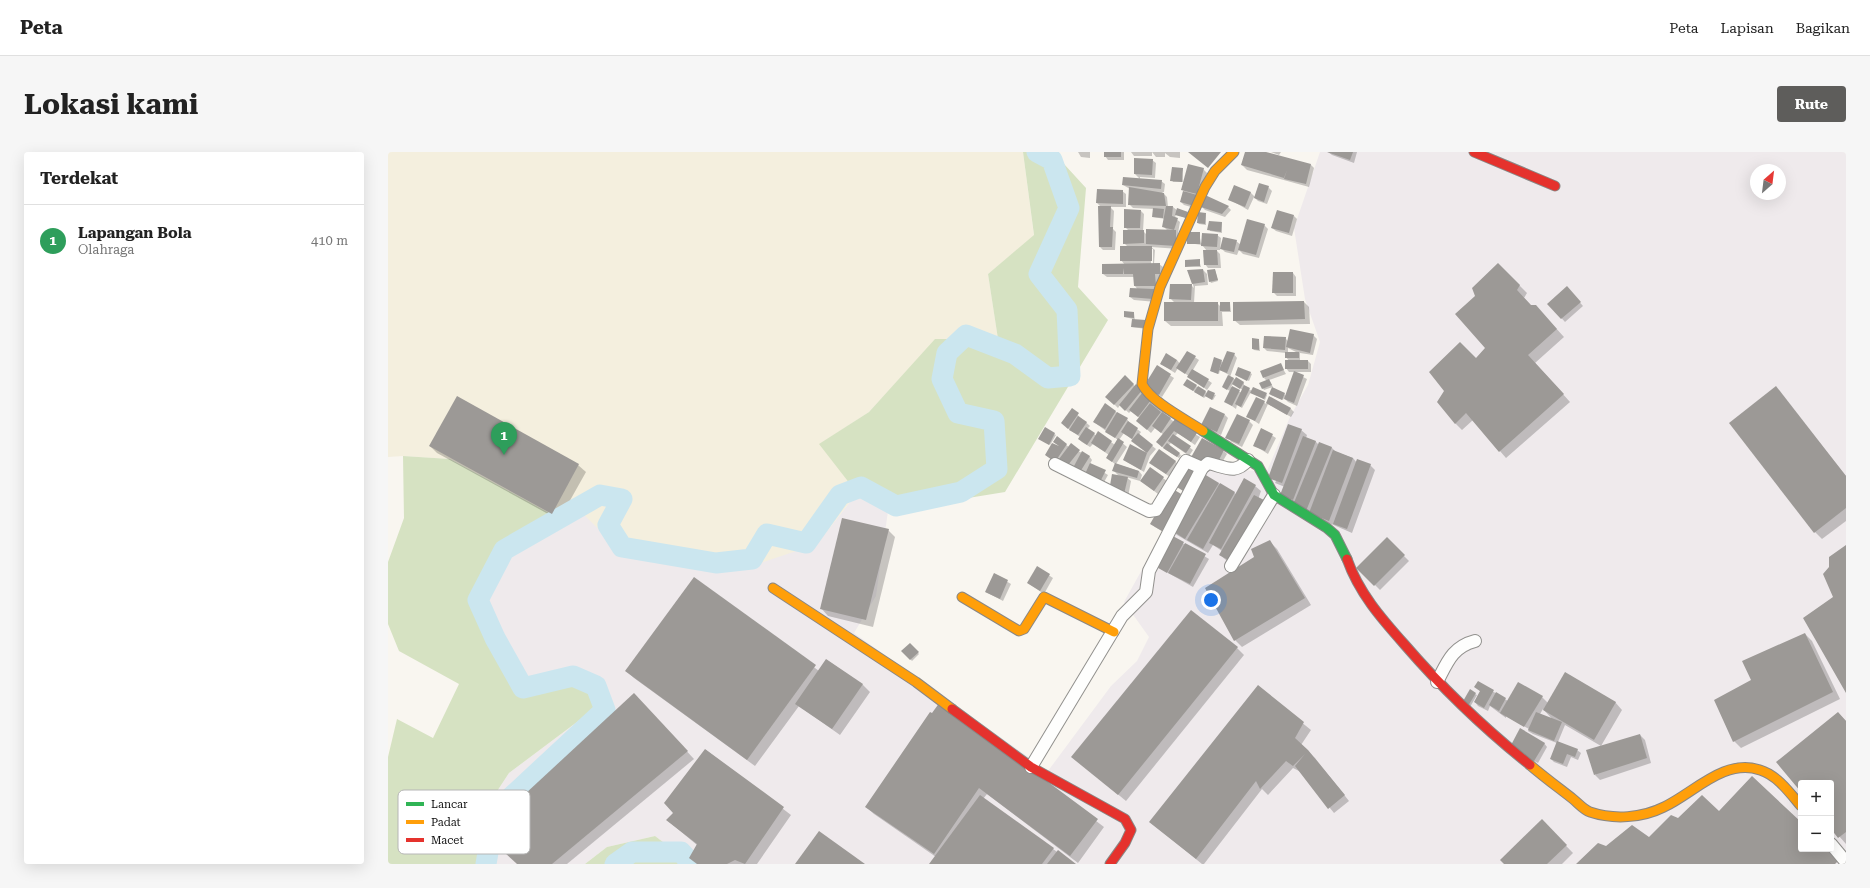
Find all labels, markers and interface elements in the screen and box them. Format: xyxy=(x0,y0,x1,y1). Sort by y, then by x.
text: Peta xyxy=(20,16,63,39)
text: Peta xyxy=(1669,20,1698,36)
text: Lapisan xyxy=(1720,20,1774,36)
text: Bagikan xyxy=(1796,20,1850,36)
button: Rute xyxy=(1777,86,1846,122)
text: Lokasi kami xyxy=(24,88,198,121)
north arrow xyxy=(1750,164,1786,200)
text: Terdekat xyxy=(40,168,118,188)
text: Lapangan Bola xyxy=(78,224,191,242)
text: 1 xyxy=(49,233,57,248)
text: 410 m xyxy=(311,233,348,248)
text: Olahraga xyxy=(78,242,134,257)
pin: 1 xyxy=(491,422,517,455)
your location xyxy=(1201,590,1221,610)
map controls xyxy=(1798,780,1834,852)
button: + xyxy=(1798,780,1834,816)
legend xyxy=(398,790,530,854)
text: Lancar xyxy=(431,798,468,811)
text: Padat xyxy=(431,816,461,829)
button: − xyxy=(1798,816,1834,852)
text: Macet xyxy=(431,834,464,847)

